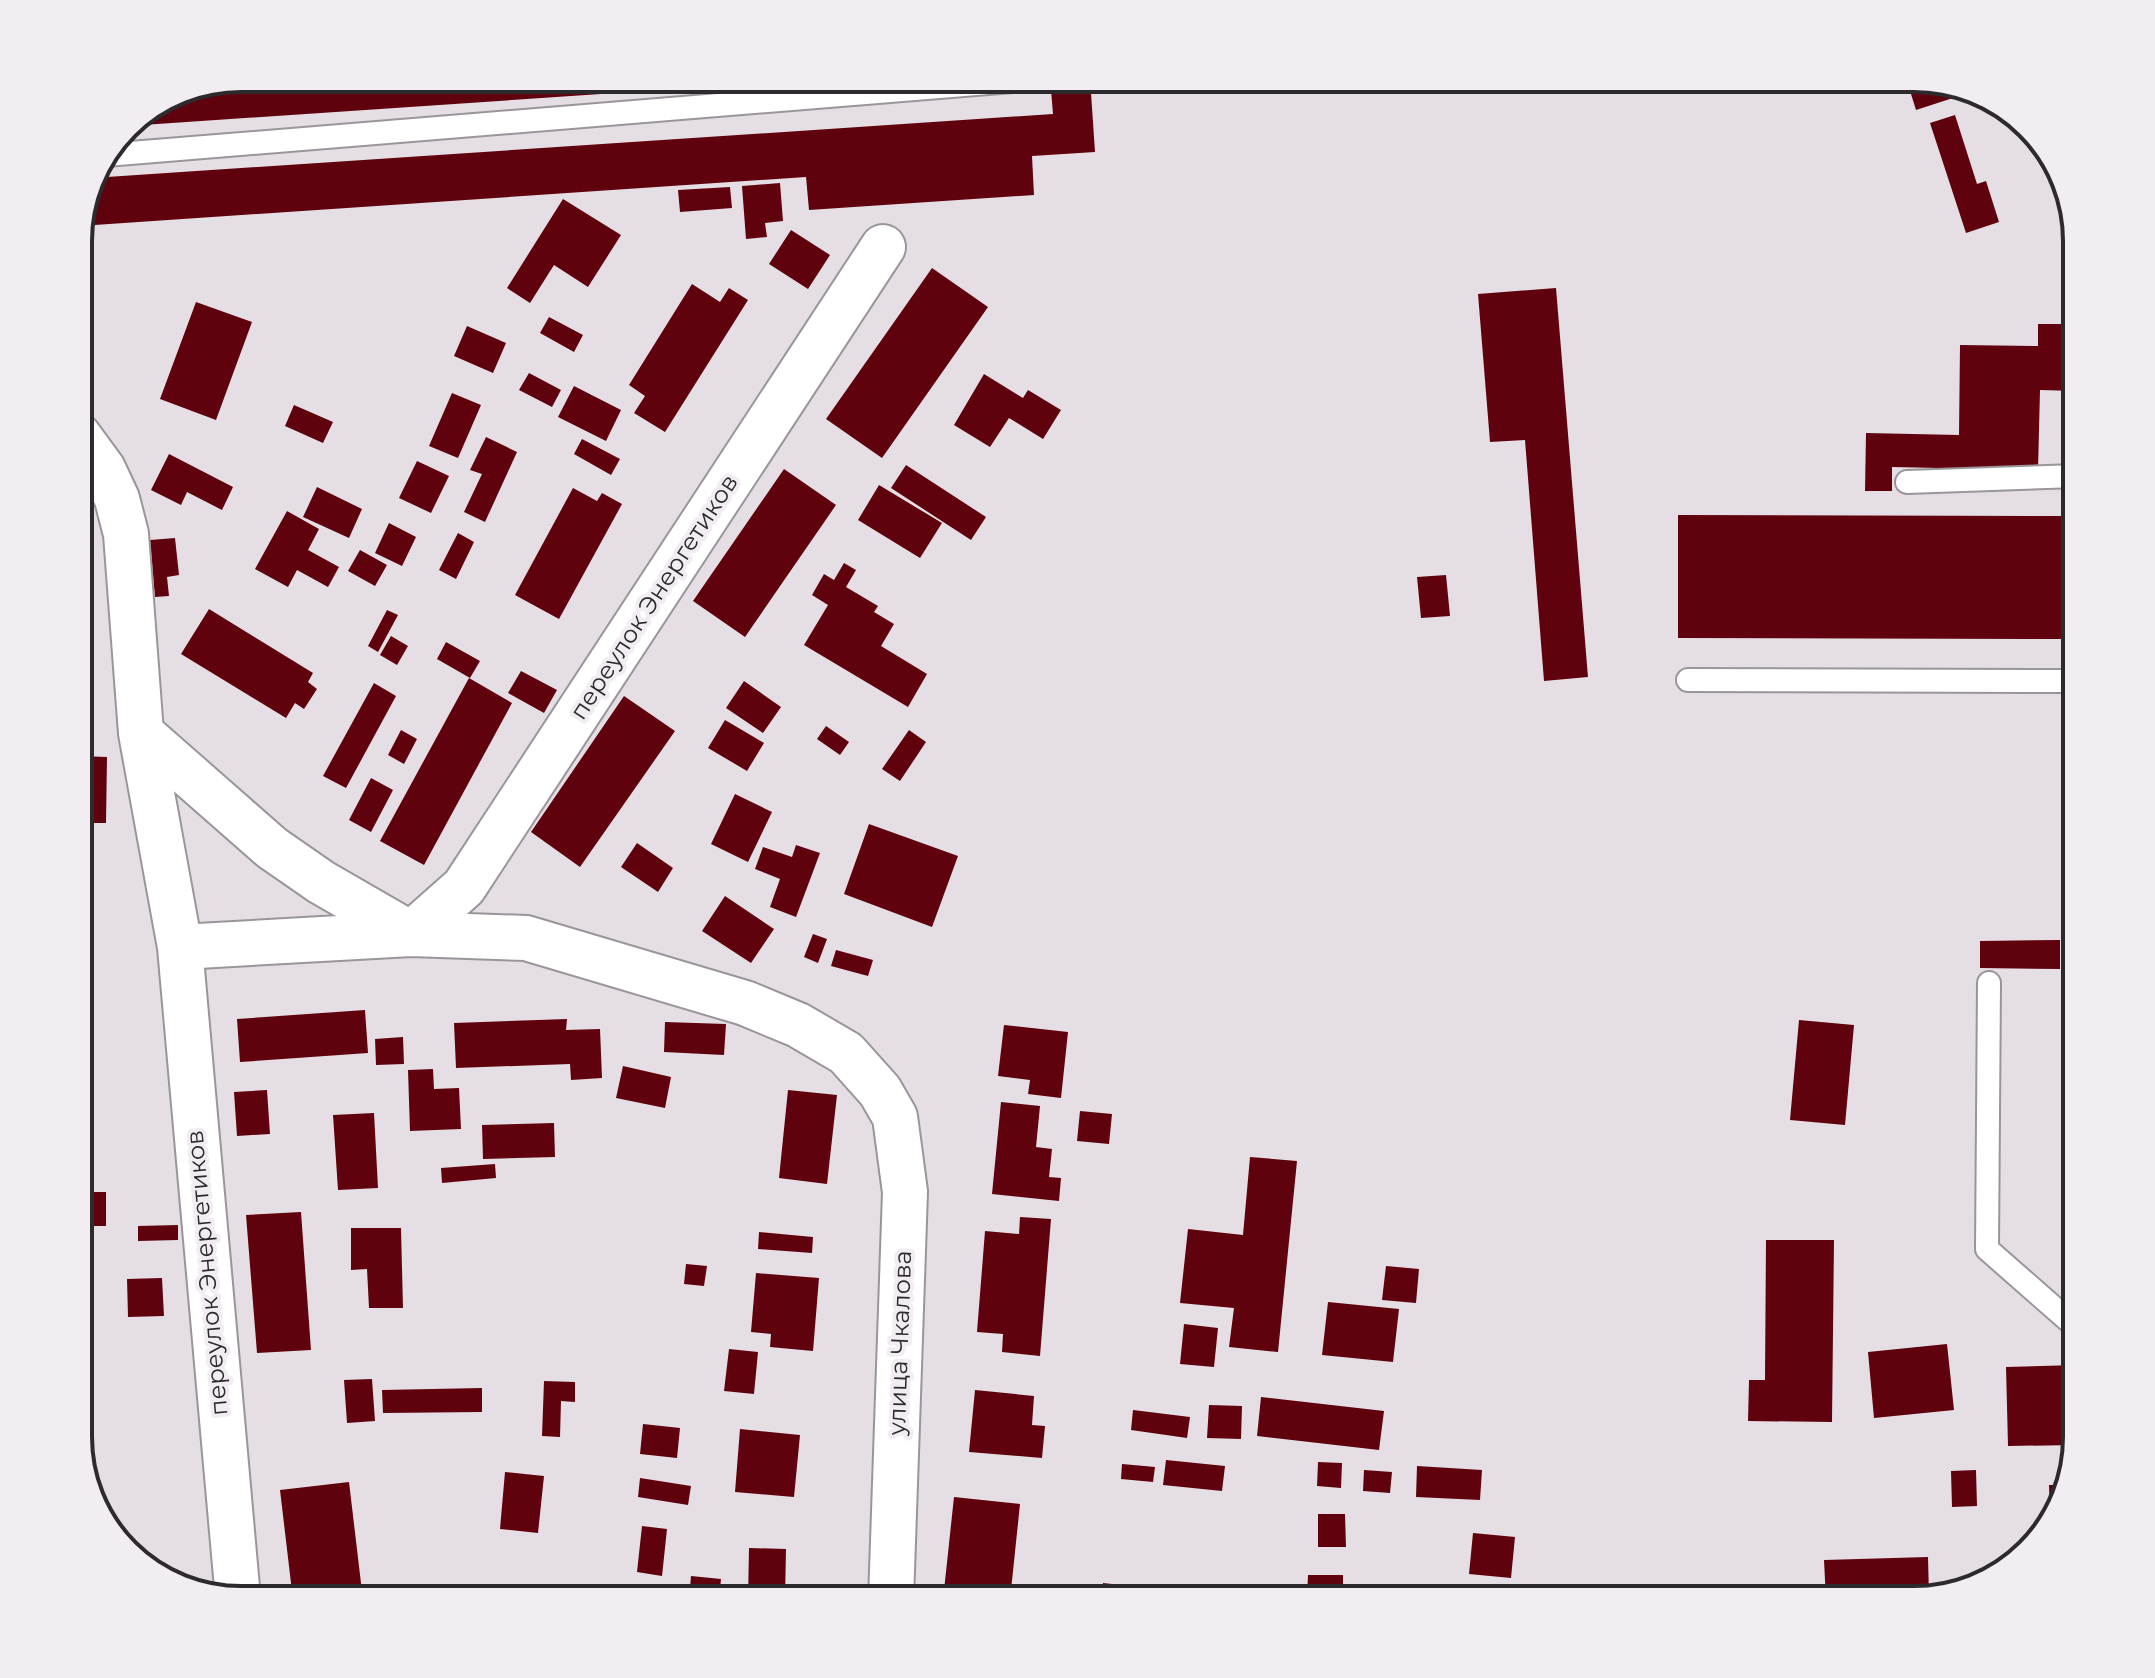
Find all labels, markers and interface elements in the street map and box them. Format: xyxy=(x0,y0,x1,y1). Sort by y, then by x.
street label: переулок Энергетиков xyxy=(563,469,744,725)
street label: переулок Энергетиков xyxy=(180,1129,233,1417)
street label: улица Чкалова xyxy=(882,1250,917,1437)

